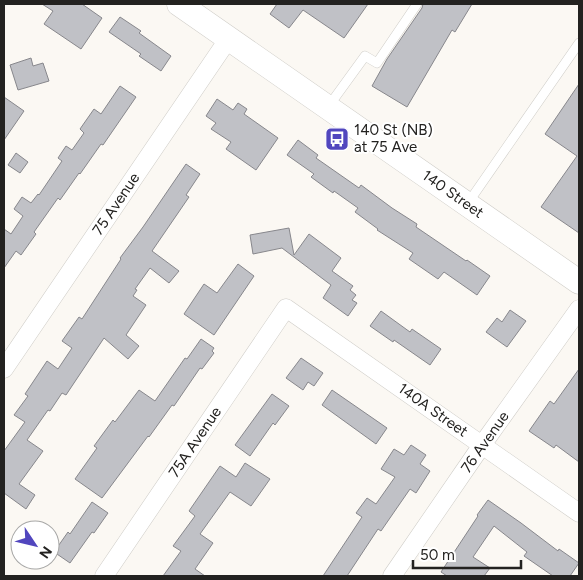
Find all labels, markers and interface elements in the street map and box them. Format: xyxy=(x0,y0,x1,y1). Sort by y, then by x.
place label: 140 St (NB) at 75 Ave xyxy=(354,121,433,156)
bus stop icon: 140 St (NB) at 75 Ave xyxy=(324,126,350,152)
street label: 140 Street xyxy=(419,166,487,222)
street label: 75 Avenue xyxy=(89,169,143,239)
street label: 140A Street xyxy=(395,379,472,441)
street label: 75A Avenue xyxy=(165,403,225,481)
street label: 76 Avenue xyxy=(457,408,513,476)
north arrow xyxy=(10,520,60,570)
scale bar xyxy=(413,538,520,570)
text: N xyxy=(35,543,55,561)
text: 50 m xyxy=(420,546,455,564)

